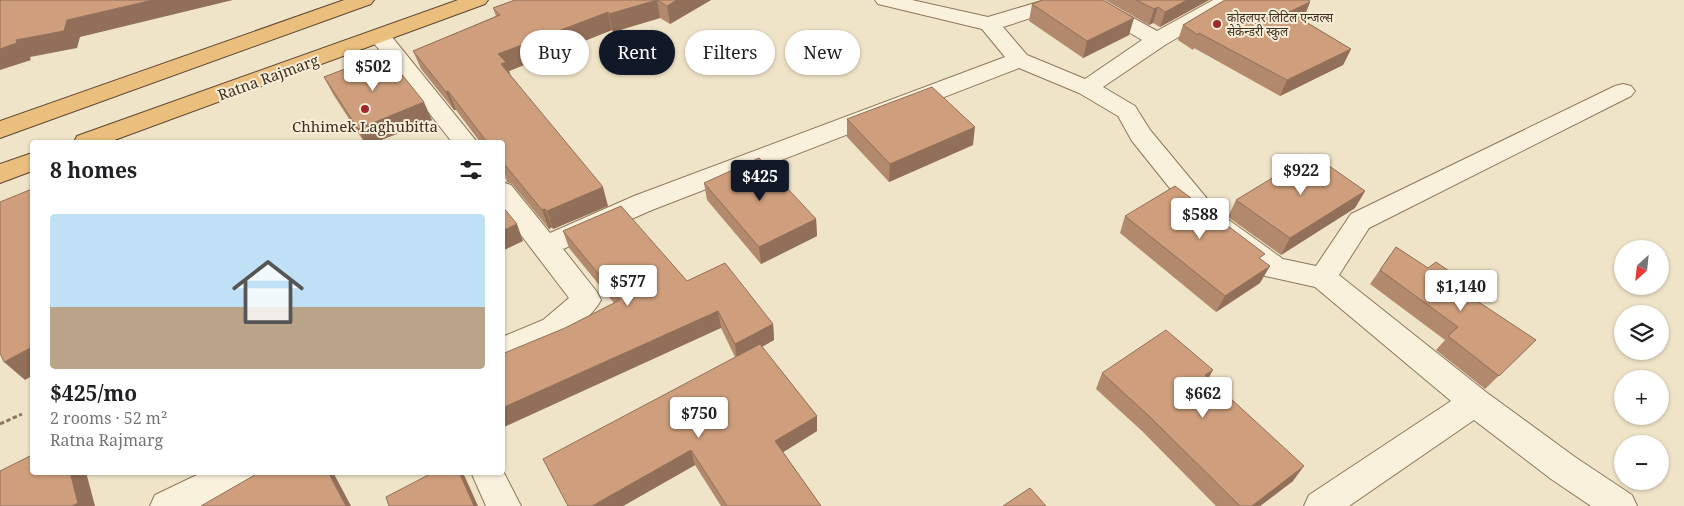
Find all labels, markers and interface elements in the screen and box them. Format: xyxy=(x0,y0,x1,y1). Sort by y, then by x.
place label: कोहलपुर लिटिल एन्जल्स सेकेन्डरी स्कुल xyxy=(1227,9,1334,40)
marker: कोहलपुर लिटिल एन्जल्स सेकेन्डरी स्कुल xyxy=(1211,18,1223,30)
chip: Buy xyxy=(520,30,589,75)
chip: Rent xyxy=(599,30,675,75)
chip: Filters xyxy=(685,30,775,75)
chip: New xyxy=(785,30,860,75)
street label: Ratna Rajmarg xyxy=(215,49,321,105)
pin: $502 xyxy=(343,49,403,92)
text: $502 xyxy=(355,55,391,77)
marker: Chhimek Laghubitta xyxy=(359,103,371,115)
place label: Chhimek Laghubitta xyxy=(292,116,438,136)
pin: $922 xyxy=(1271,154,1331,196)
text: 8 homes xyxy=(50,156,137,184)
icon: filters xyxy=(457,156,485,184)
text: $922 xyxy=(1283,159,1319,181)
pin: $425 xyxy=(730,160,790,202)
text: $425 xyxy=(742,165,778,187)
pin: $588 xyxy=(1170,198,1230,240)
text: $588 xyxy=(1182,203,1218,225)
north arrow xyxy=(1614,240,1669,295)
map controls xyxy=(1614,240,1669,490)
icon: home xyxy=(223,247,313,337)
pin: $577 xyxy=(598,264,658,307)
text: $577 xyxy=(610,270,646,292)
pin: $1,140 xyxy=(1420,270,1502,312)
text: $1,140 xyxy=(1436,275,1486,297)
button: layers xyxy=(1614,305,1669,360)
button: + xyxy=(1614,370,1669,425)
pin: $662 xyxy=(1173,376,1233,419)
text: $425/mo xyxy=(50,379,137,407)
text: $662 xyxy=(1185,382,1221,404)
pin: $750 xyxy=(669,396,729,439)
text: $750 xyxy=(681,402,717,424)
text: 2 rooms · 52 m² xyxy=(50,407,167,429)
text: Ratna Rajmarg xyxy=(50,429,163,451)
button: − xyxy=(1614,435,1669,490)

